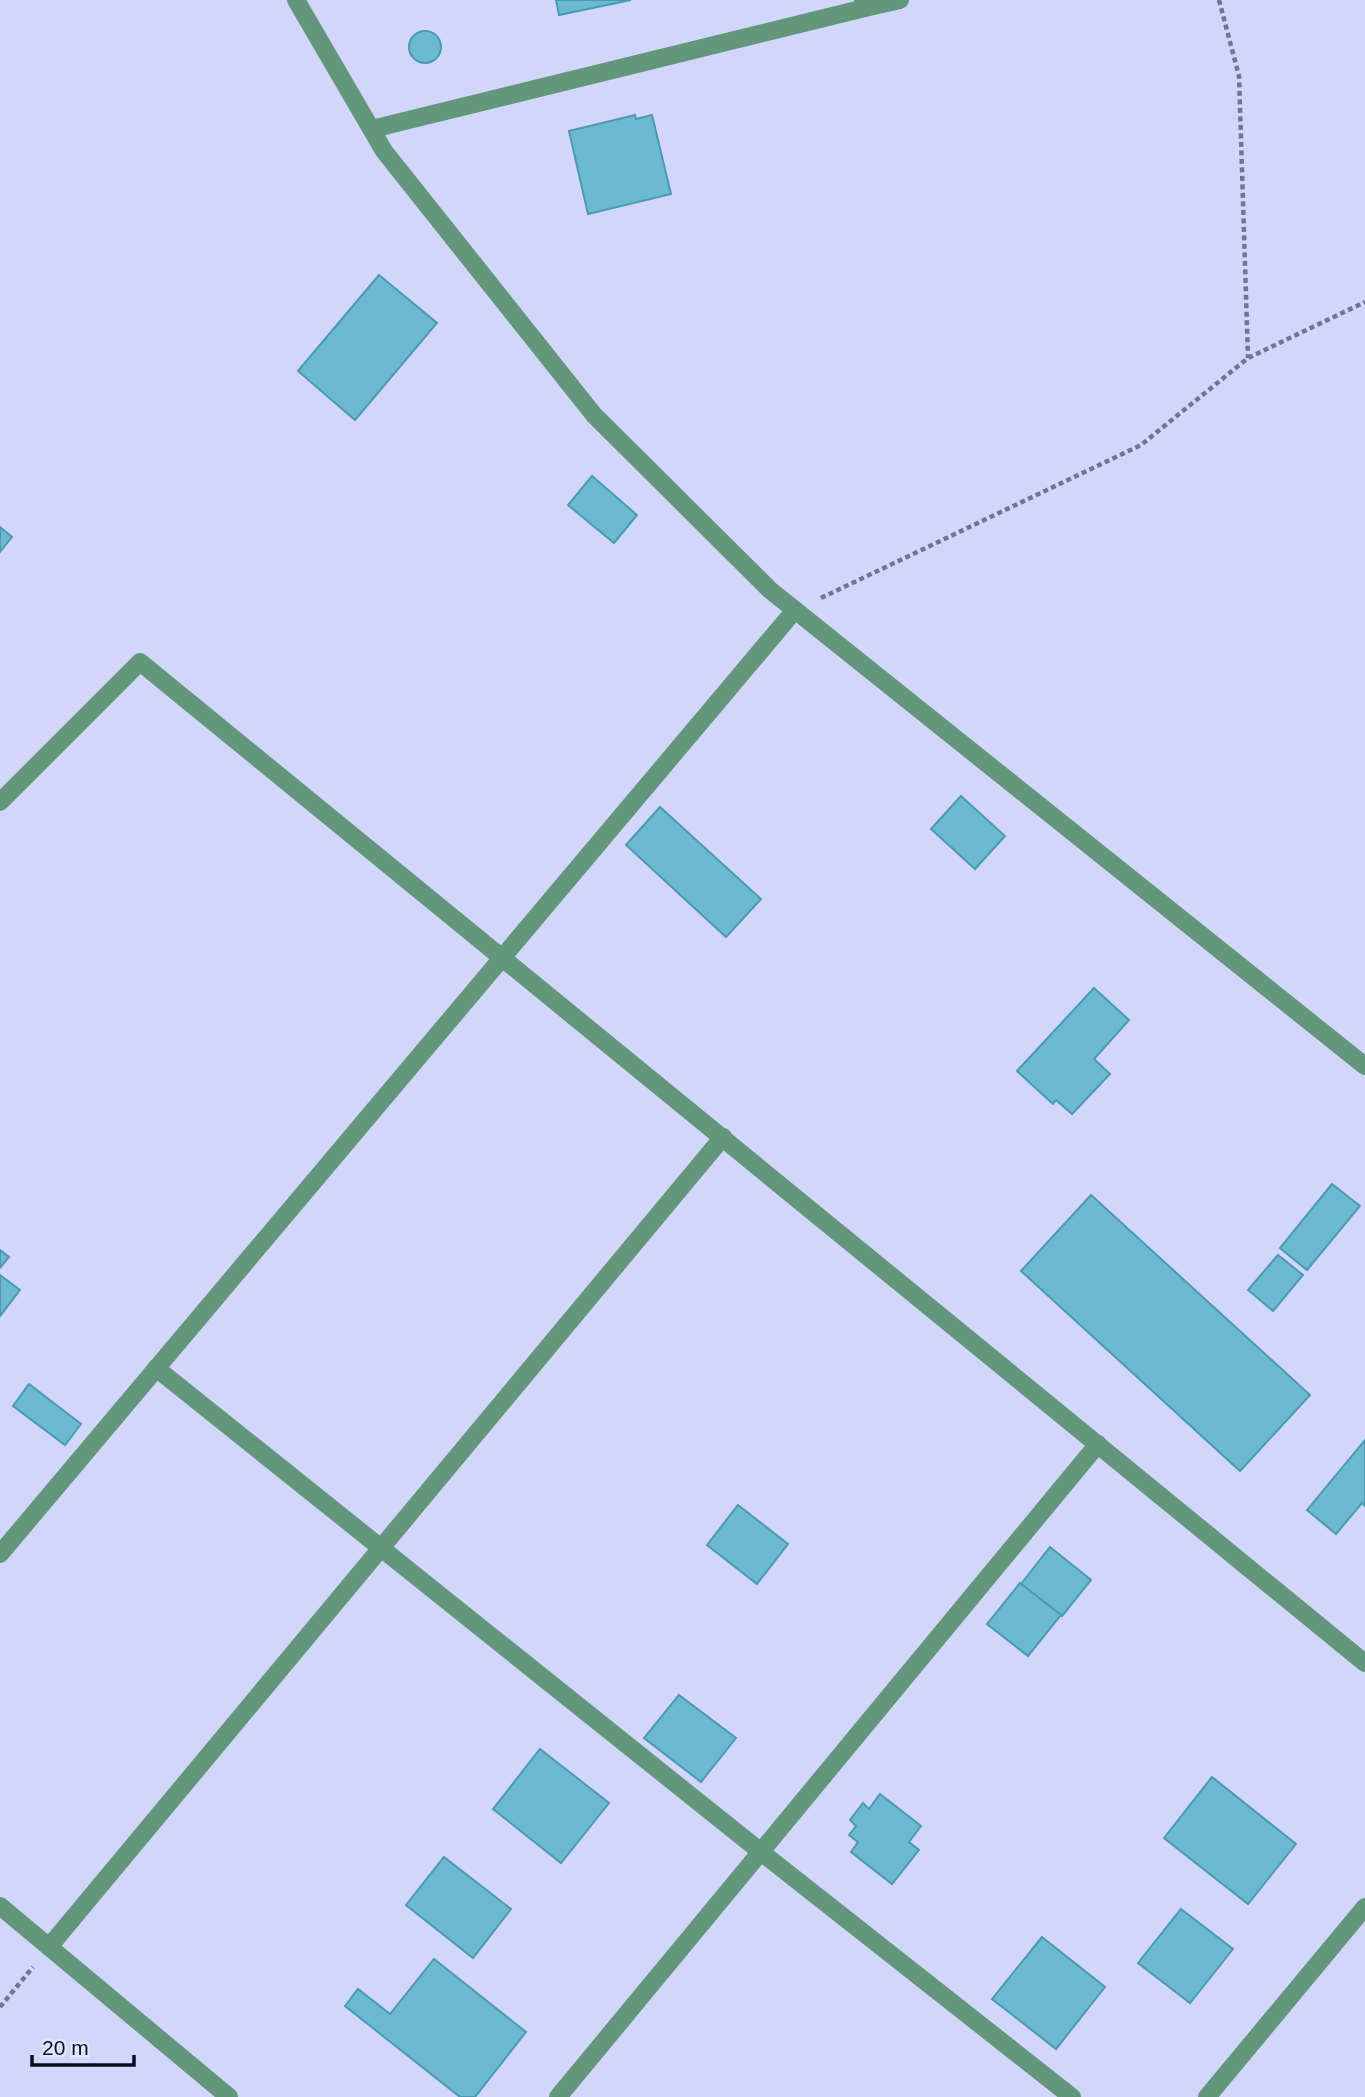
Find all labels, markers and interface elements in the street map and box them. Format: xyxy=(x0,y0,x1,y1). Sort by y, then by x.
scale bar xyxy=(32,2024,133,2068)
text: 20 m xyxy=(42,2036,89,2059)

